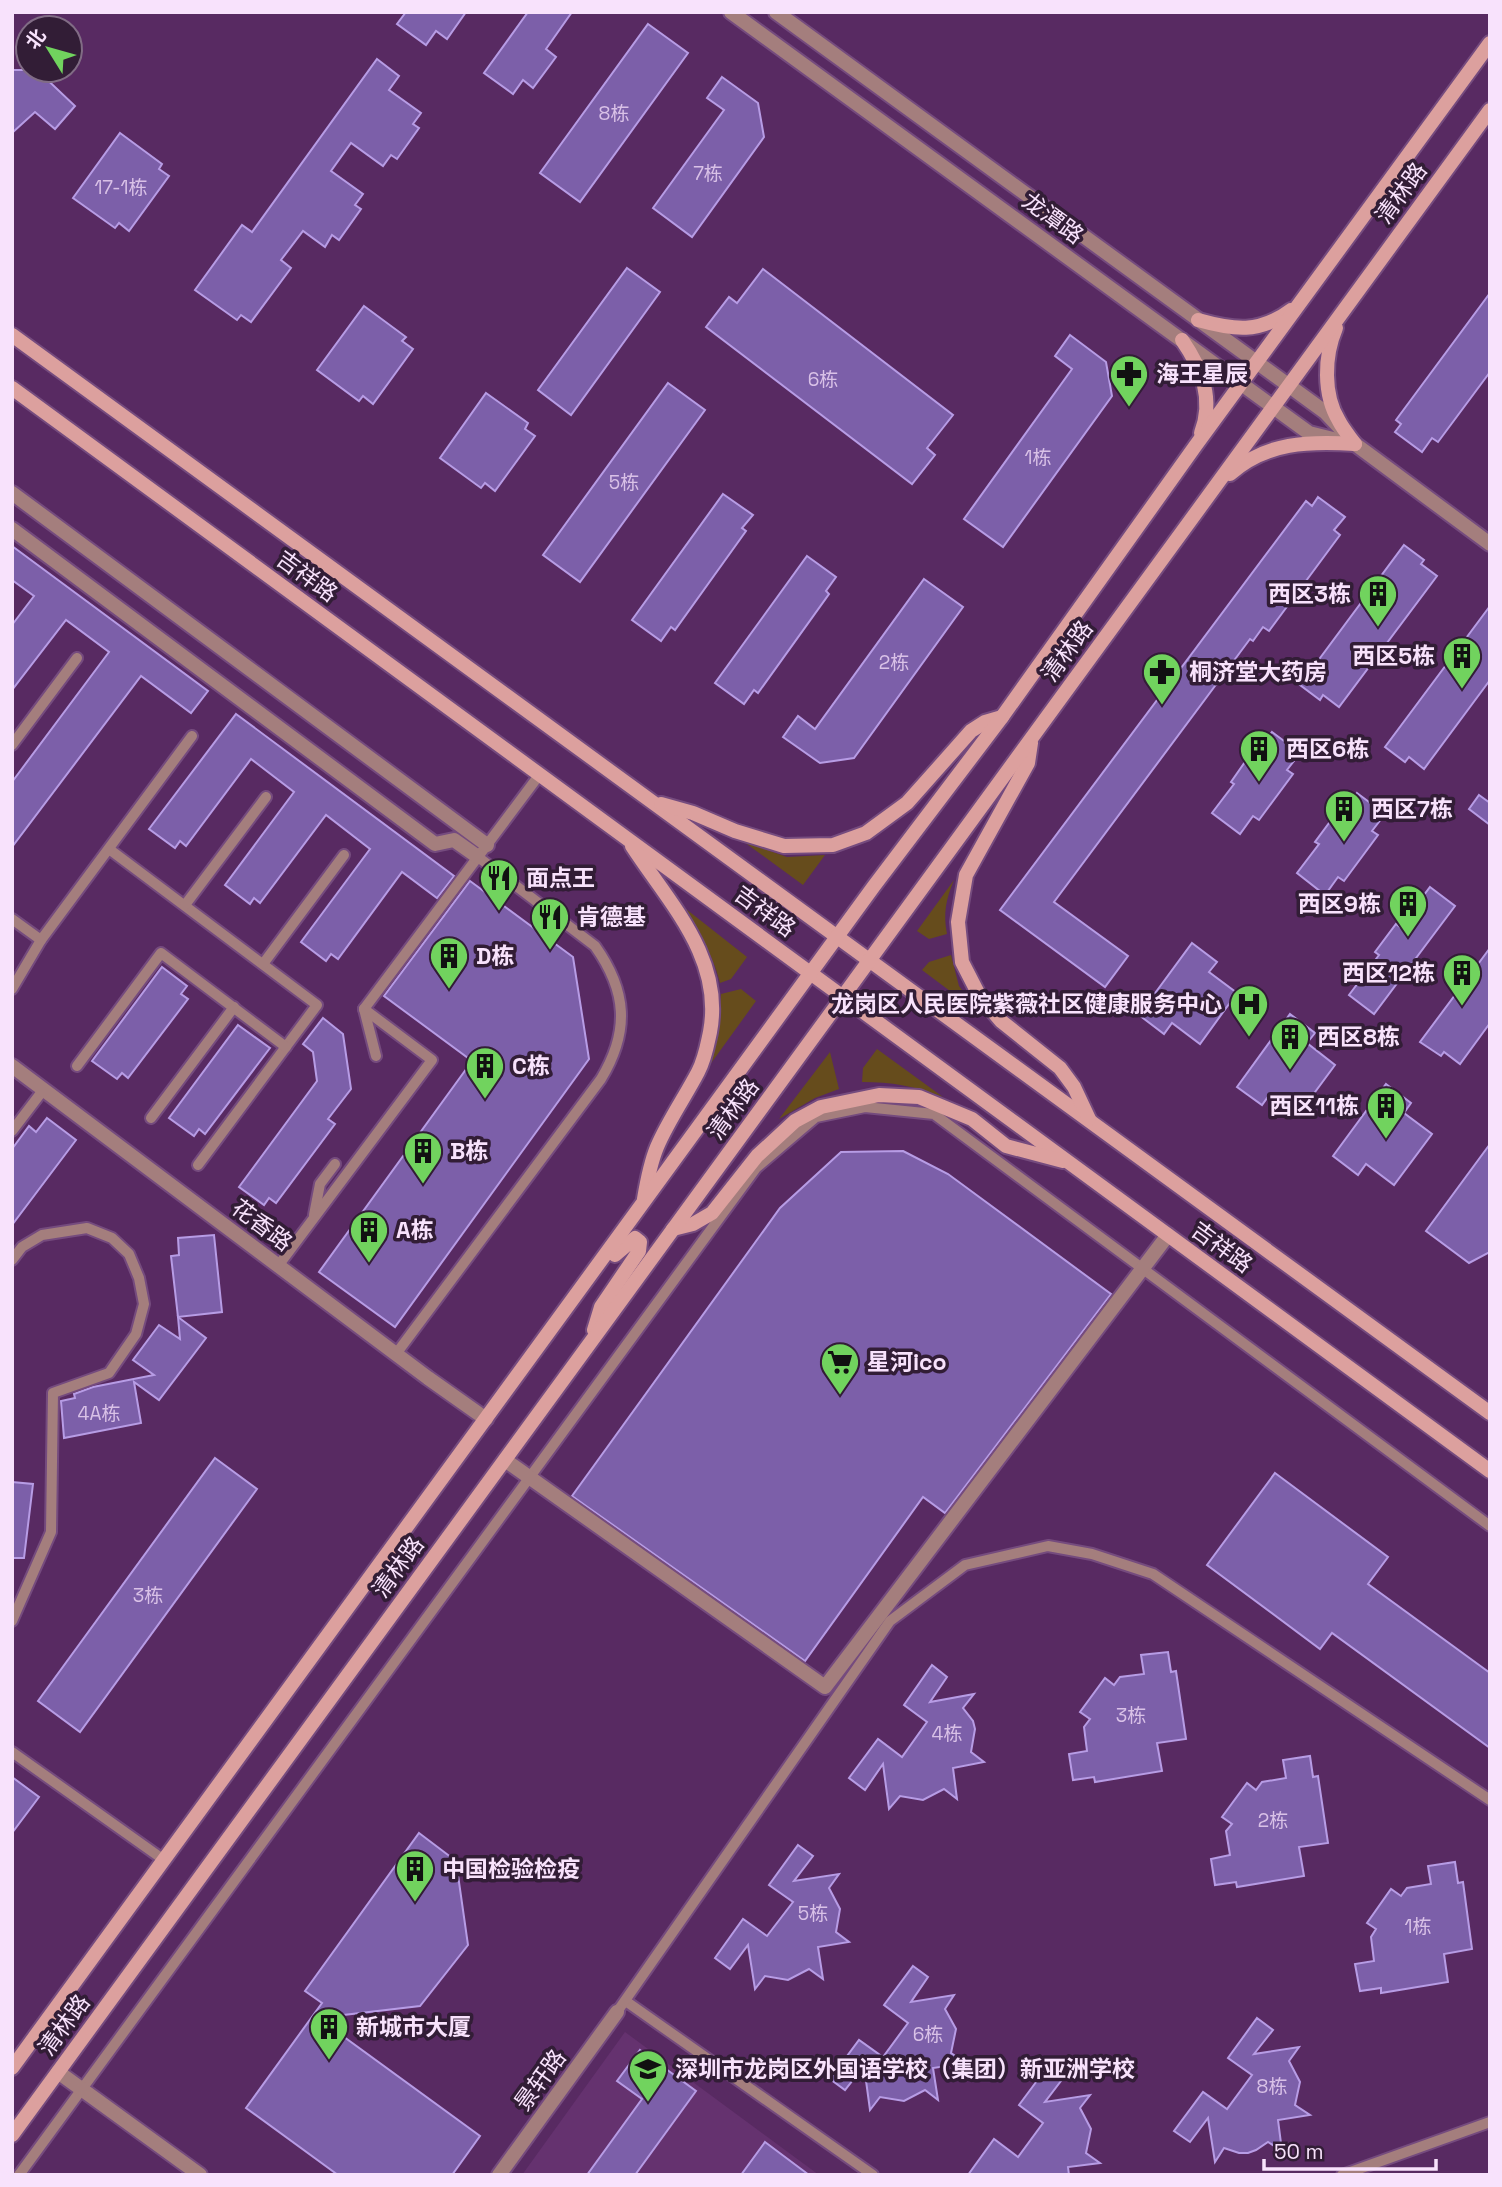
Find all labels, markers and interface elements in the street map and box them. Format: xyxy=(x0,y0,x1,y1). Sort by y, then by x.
north arrow xyxy=(14,14,84,84)
text: 北 xyxy=(20,24,52,54)
house number: 8栋 xyxy=(599,101,629,126)
street label: 清林路 xyxy=(1369,156,1433,230)
house number: 7栋 xyxy=(693,161,723,186)
house number: 17-1栋 xyxy=(94,175,148,200)
street label: 龙潭路 xyxy=(1016,186,1090,250)
pharmacy icon: 海王星辰 xyxy=(1108,353,1150,408)
place label: 海王星辰 xyxy=(1156,359,1248,389)
house number: 6栋 xyxy=(808,367,838,392)
house number: 1栋 xyxy=(1025,445,1051,470)
house number: 5栋 xyxy=(609,470,639,495)
street label: 吉祥路 xyxy=(270,544,344,608)
building icon: 西区3栋 xyxy=(1357,573,1399,628)
place label: 西区3栋 xyxy=(1268,579,1351,609)
street label: 清林路 xyxy=(1035,614,1099,688)
building icon: 西区5栋 xyxy=(1441,635,1483,690)
place label: 西区5栋 xyxy=(1352,641,1435,671)
house number: 2栋 xyxy=(879,650,909,675)
pharmacy icon: 桐济堂大药房 xyxy=(1141,651,1183,706)
place label: 桐济堂大药房 xyxy=(1189,657,1327,687)
building icon: 西区6栋 xyxy=(1238,728,1280,783)
place label: 西区6栋 xyxy=(1286,734,1369,764)
building icon: 西区7栋 xyxy=(1323,788,1365,843)
place label: 西区7栋 xyxy=(1371,794,1453,824)
restaurant icon: 面点王 xyxy=(478,857,520,912)
place label: 面点王 xyxy=(526,863,595,893)
street label: 吉祥路 xyxy=(728,879,802,943)
building icon: 西区9栋 xyxy=(1387,883,1429,938)
place label: 西区9栋 xyxy=(1298,889,1381,919)
restaurant icon: 肯德基 xyxy=(529,896,571,951)
place label: 肯德基 xyxy=(577,902,646,932)
building icon: D栋 xyxy=(428,935,470,990)
place label: D栋 xyxy=(476,941,514,971)
building icon: 西区12栋 xyxy=(1441,952,1483,1007)
place label: 西区12栋 xyxy=(1342,958,1435,988)
hospital icon: 龙岗区人民医院紫薇社区健康服务中心 xyxy=(1228,983,1270,1038)
place label: 龙岗区人民医院紫薇社区健康服务中心 xyxy=(831,989,1222,1019)
building icon: 西区8栋 xyxy=(1269,1016,1311,1071)
place label: 西区8栋 xyxy=(1317,1022,1400,1052)
building icon: C栋 xyxy=(464,1045,506,1100)
place label: C栋 xyxy=(512,1051,550,1081)
street label: 清林路 xyxy=(701,1072,765,1146)
building icon: 西区11栋 xyxy=(1365,1085,1407,1140)
place label: 西区11栋 xyxy=(1269,1091,1359,1121)
building icon: B栋 xyxy=(402,1130,444,1185)
place label: B栋 xyxy=(450,1136,488,1166)
street label: 花香路 xyxy=(225,1192,299,1258)
building icon: A栋 xyxy=(348,1209,390,1264)
place label: A栋 xyxy=(396,1215,434,1245)
street label: 吉祥路 xyxy=(1185,1215,1259,1279)
supermarket icon: 星河ico xyxy=(819,1341,861,1396)
place label: 星河ico xyxy=(867,1347,947,1377)
house number: 4A栋 xyxy=(78,1401,120,1426)
street label: 清林路 xyxy=(366,1530,430,1604)
house number: 3栋 xyxy=(133,1583,163,1608)
house number: 3栋 xyxy=(1116,1703,1146,1728)
house number: 4栋 xyxy=(932,1721,962,1746)
house number: 2栋 xyxy=(1258,1808,1288,1833)
building icon: 中国检验检疫 xyxy=(394,1848,436,1903)
place label: 中国检验检疫 xyxy=(442,1854,580,1884)
house number: 5栋 xyxy=(798,1901,828,1926)
house number: 1栋 xyxy=(1405,1914,1431,1939)
street label: 清林路 xyxy=(32,1988,96,2062)
building icon: 新城市大厦 xyxy=(308,2006,350,2061)
place label: 新城市大厦 xyxy=(356,2012,471,2042)
house number: 6栋 xyxy=(913,2022,943,2047)
street label: 景轩路 xyxy=(508,2043,572,2117)
school or university icon: 深圳市龙岗区外国语学校（集团）新亚洲学校 xyxy=(627,2048,669,2103)
place label: 深圳市龙岗区外国语学校（集团）新亚洲学校 xyxy=(675,2054,1135,2084)
house number: 8栋 xyxy=(1257,2074,1287,2099)
scale bar xyxy=(1264,2128,1436,2172)
text: 50 m xyxy=(1274,2138,1324,2165)

